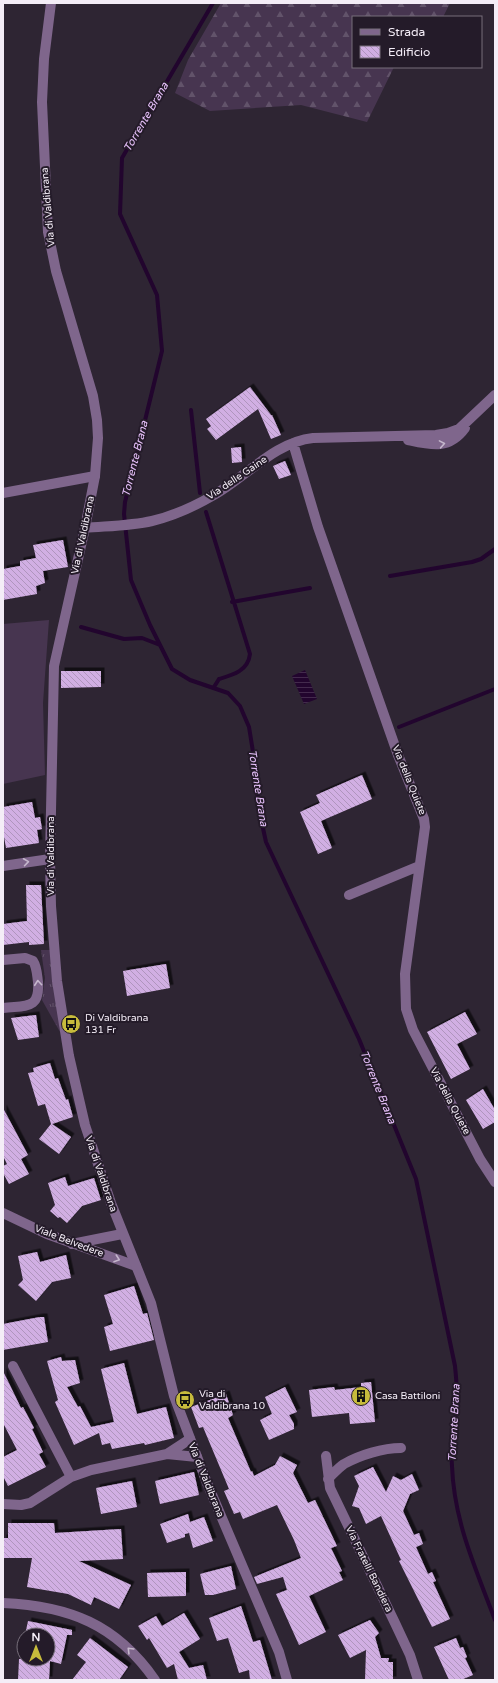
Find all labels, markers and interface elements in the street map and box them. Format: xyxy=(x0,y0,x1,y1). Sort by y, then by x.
legend xyxy=(352,16,482,68)
text: Strada xyxy=(388,25,425,39)
text: Edificio xyxy=(388,45,430,59)
water label: Torrente Brana xyxy=(121,79,171,154)
street label: Via di Valdibrana xyxy=(39,167,57,247)
water label: Torrente Brana xyxy=(119,419,151,498)
one-way arrow xyxy=(439,440,445,448)
street label: Via delle Gaine xyxy=(205,453,270,503)
street label: Via di Valdibrana xyxy=(69,495,97,575)
street label: Via della Quiete xyxy=(389,743,429,817)
water label: Torrente Brana xyxy=(245,749,271,828)
street label: Via di Valdibrana xyxy=(45,816,57,896)
one-way arrow xyxy=(23,858,30,867)
one-way arrow xyxy=(33,980,42,986)
place label: Di Valdibrana 131 Fr xyxy=(85,1012,148,1036)
bus stop icon: Di Valdibrana 131 Fr xyxy=(60,1013,82,1035)
water label: Torrente Brana xyxy=(357,1049,399,1126)
street label: Via della Quiete xyxy=(427,1065,473,1137)
street label: Via di Valdibrana xyxy=(82,1134,120,1214)
street label: Viale Belvedere xyxy=(33,1222,106,1260)
one-way arrow xyxy=(114,1255,121,1263)
water label: Torrente Brana xyxy=(445,1383,463,1462)
building icon: Casa Battiloni xyxy=(350,1385,372,1407)
place label: Via di Valdibrana 10 xyxy=(199,1388,265,1412)
bus stop icon: Via di Valdibrana 10 xyxy=(174,1389,196,1411)
place label: Casa Battiloni xyxy=(375,1390,440,1402)
street label: Via di Valdibrana xyxy=(186,1441,226,1519)
street label: Via Fratelli Bandiera xyxy=(343,1524,395,1614)
north arrow xyxy=(16,1627,56,1667)
text: N xyxy=(32,1631,40,1644)
one-way arrow xyxy=(127,1647,135,1655)

